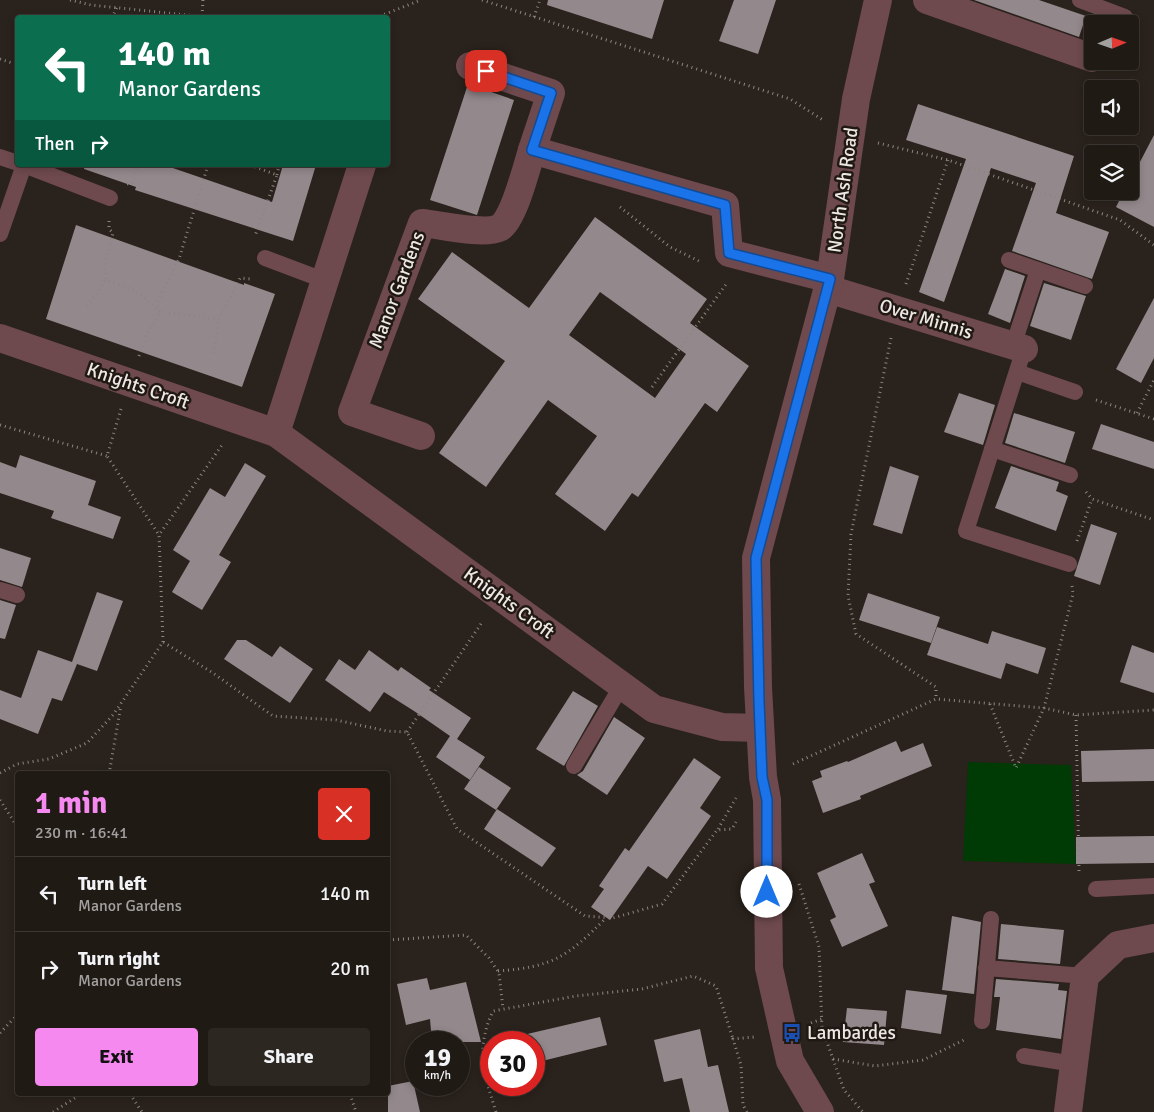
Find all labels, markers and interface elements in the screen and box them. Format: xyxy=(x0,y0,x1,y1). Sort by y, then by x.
north arrow xyxy=(1084,15,1139,70)
map controls xyxy=(1084,15,1139,200)
text: 140 m xyxy=(118,32,211,75)
icon: left xyxy=(35,35,100,100)
pin xyxy=(465,50,507,92)
icon: arrive xyxy=(472,57,500,85)
text: Manor Gardens xyxy=(118,75,261,102)
button: sound xyxy=(1084,80,1139,135)
street label: North Ash Road xyxy=(822,126,864,254)
icon: right xyxy=(85,130,113,158)
text: Then xyxy=(35,132,75,156)
button: layers xyxy=(1084,145,1139,200)
street label: Manor Gardens xyxy=(364,228,430,352)
street label: Over Minnis xyxy=(876,293,976,345)
street label: Knights Croft xyxy=(84,357,192,415)
street label: Knights Croft xyxy=(459,562,559,644)
text: 1 min xyxy=(35,785,107,822)
button: close xyxy=(318,788,370,840)
text: 230 m · 16:41 xyxy=(35,823,128,843)
position arrow xyxy=(740,865,792,917)
text: Turn left xyxy=(78,872,147,896)
icon: left xyxy=(35,880,63,908)
text: 140 m xyxy=(320,882,370,906)
text: Manor Gardens xyxy=(78,896,182,916)
text: Turn right xyxy=(78,947,160,971)
icon: right xyxy=(35,955,63,983)
text: 20 m xyxy=(330,957,370,981)
text: Manor Gardens xyxy=(78,971,182,991)
place label: Lambardes xyxy=(807,1021,896,1045)
bus stop icon: Lambardes xyxy=(781,1022,803,1044)
button: Exit xyxy=(35,1028,198,1086)
button: Share xyxy=(208,1028,370,1086)
speed limit sign: 30 xyxy=(480,1031,545,1096)
text: 19 xyxy=(424,1042,451,1073)
text: km/h xyxy=(424,1068,451,1083)

